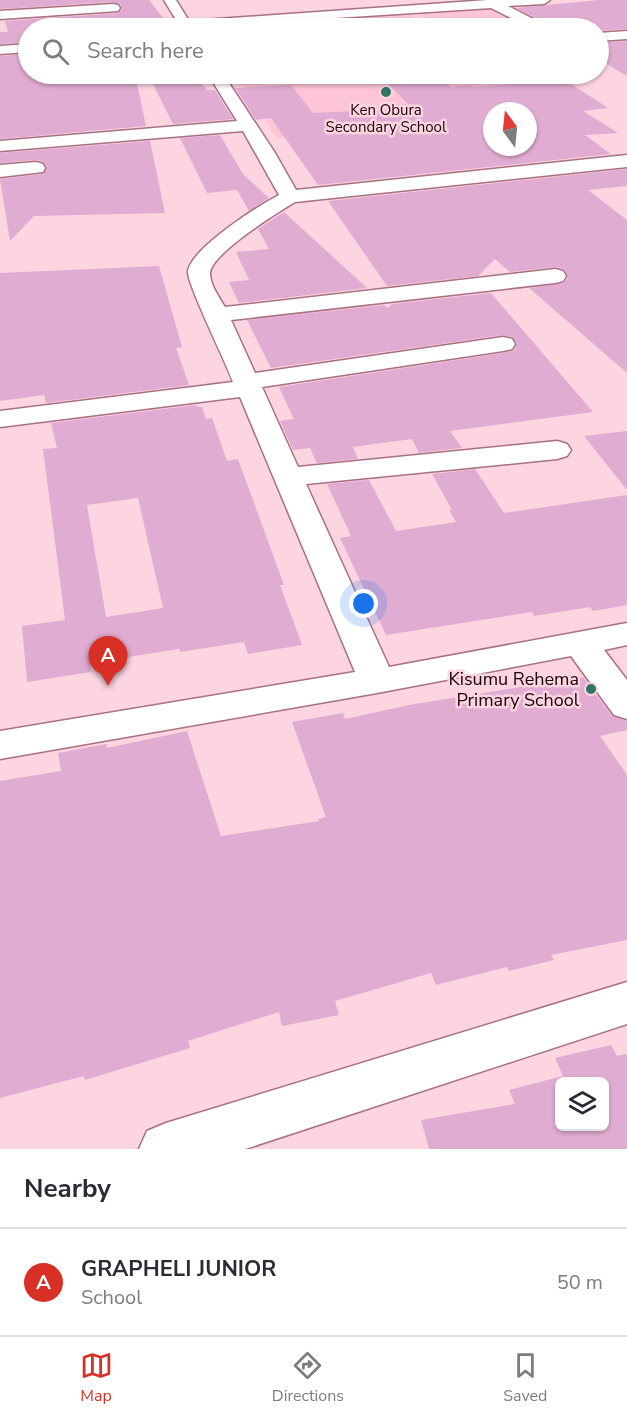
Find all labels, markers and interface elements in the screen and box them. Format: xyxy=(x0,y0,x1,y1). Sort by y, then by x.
search box xyxy=(18,18,609,84)
icon: search xyxy=(39,35,72,68)
text: Search here xyxy=(87,36,204,66)
marker: Ken Obura Secondary School xyxy=(379,85,393,99)
place label: Ken Obura Secondary School xyxy=(326,100,447,137)
north arrow xyxy=(483,102,537,156)
your location xyxy=(349,589,378,618)
pin: A xyxy=(88,636,128,686)
place label: Kisumu Rehema Primary School xyxy=(449,667,580,712)
marker: Kisumu Rehema Primary School xyxy=(584,682,598,696)
map controls xyxy=(555,1077,609,1131)
button: layers xyxy=(555,1077,609,1131)
text: Nearby xyxy=(24,1171,111,1206)
text: GRAPHELI JUNIOR xyxy=(81,1254,276,1284)
text: A xyxy=(36,1269,51,1296)
text: 50 m xyxy=(557,1269,603,1296)
text: School xyxy=(81,1284,142,1311)
tab: Map xyxy=(80,1349,113,1407)
tab: Directions xyxy=(272,1349,344,1407)
tab: Saved xyxy=(503,1349,547,1407)

